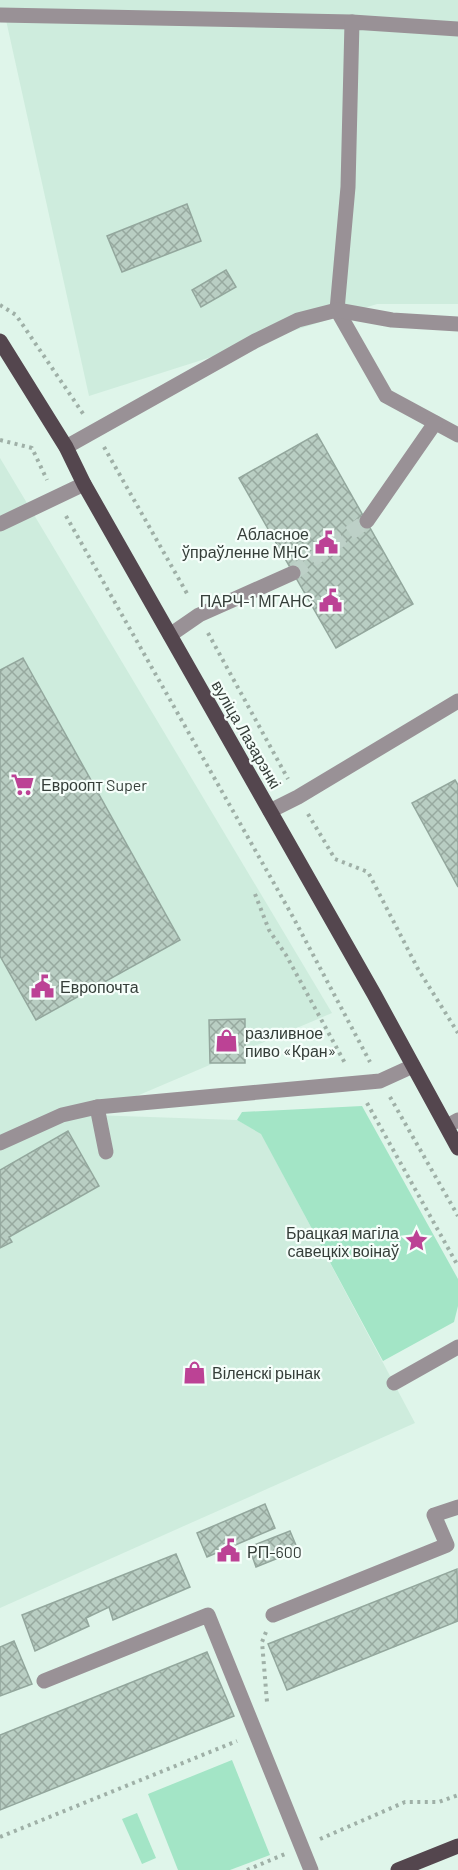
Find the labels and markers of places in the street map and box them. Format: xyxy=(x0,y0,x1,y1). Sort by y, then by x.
place label: Абласное ўпраўленне МНС xyxy=(182,524,309,561)
public building icon: Абласное ўпраўленне МНС xyxy=(314,529,340,555)
public building icon: ПАРЧ-1 МГАНС xyxy=(318,587,344,613)
place label: ПАРЧ-1 МГАНС xyxy=(200,591,313,610)
supermarket icon: Евроопт Super xyxy=(10,771,36,797)
place label: Евроопт Super xyxy=(41,775,147,794)
public building icon: Европочта xyxy=(29,973,55,999)
place label: Европочта xyxy=(60,977,139,996)
place label: разливное пиво «Кран» xyxy=(245,1023,336,1060)
shop icon: разливное пиво «Кран» xyxy=(214,1028,240,1054)
place label: Брацкая магіла савецкіх воінаў xyxy=(286,1223,399,1260)
place icon: Брацкая магіла савецкіх воінаў xyxy=(404,1228,430,1254)
shop icon: Віленскі рынак xyxy=(181,1359,207,1385)
place label: Віленскі рынак xyxy=(212,1363,321,1382)
public building icon: РП-600 xyxy=(216,1538,242,1564)
place label: РП-600 xyxy=(247,1542,302,1561)

